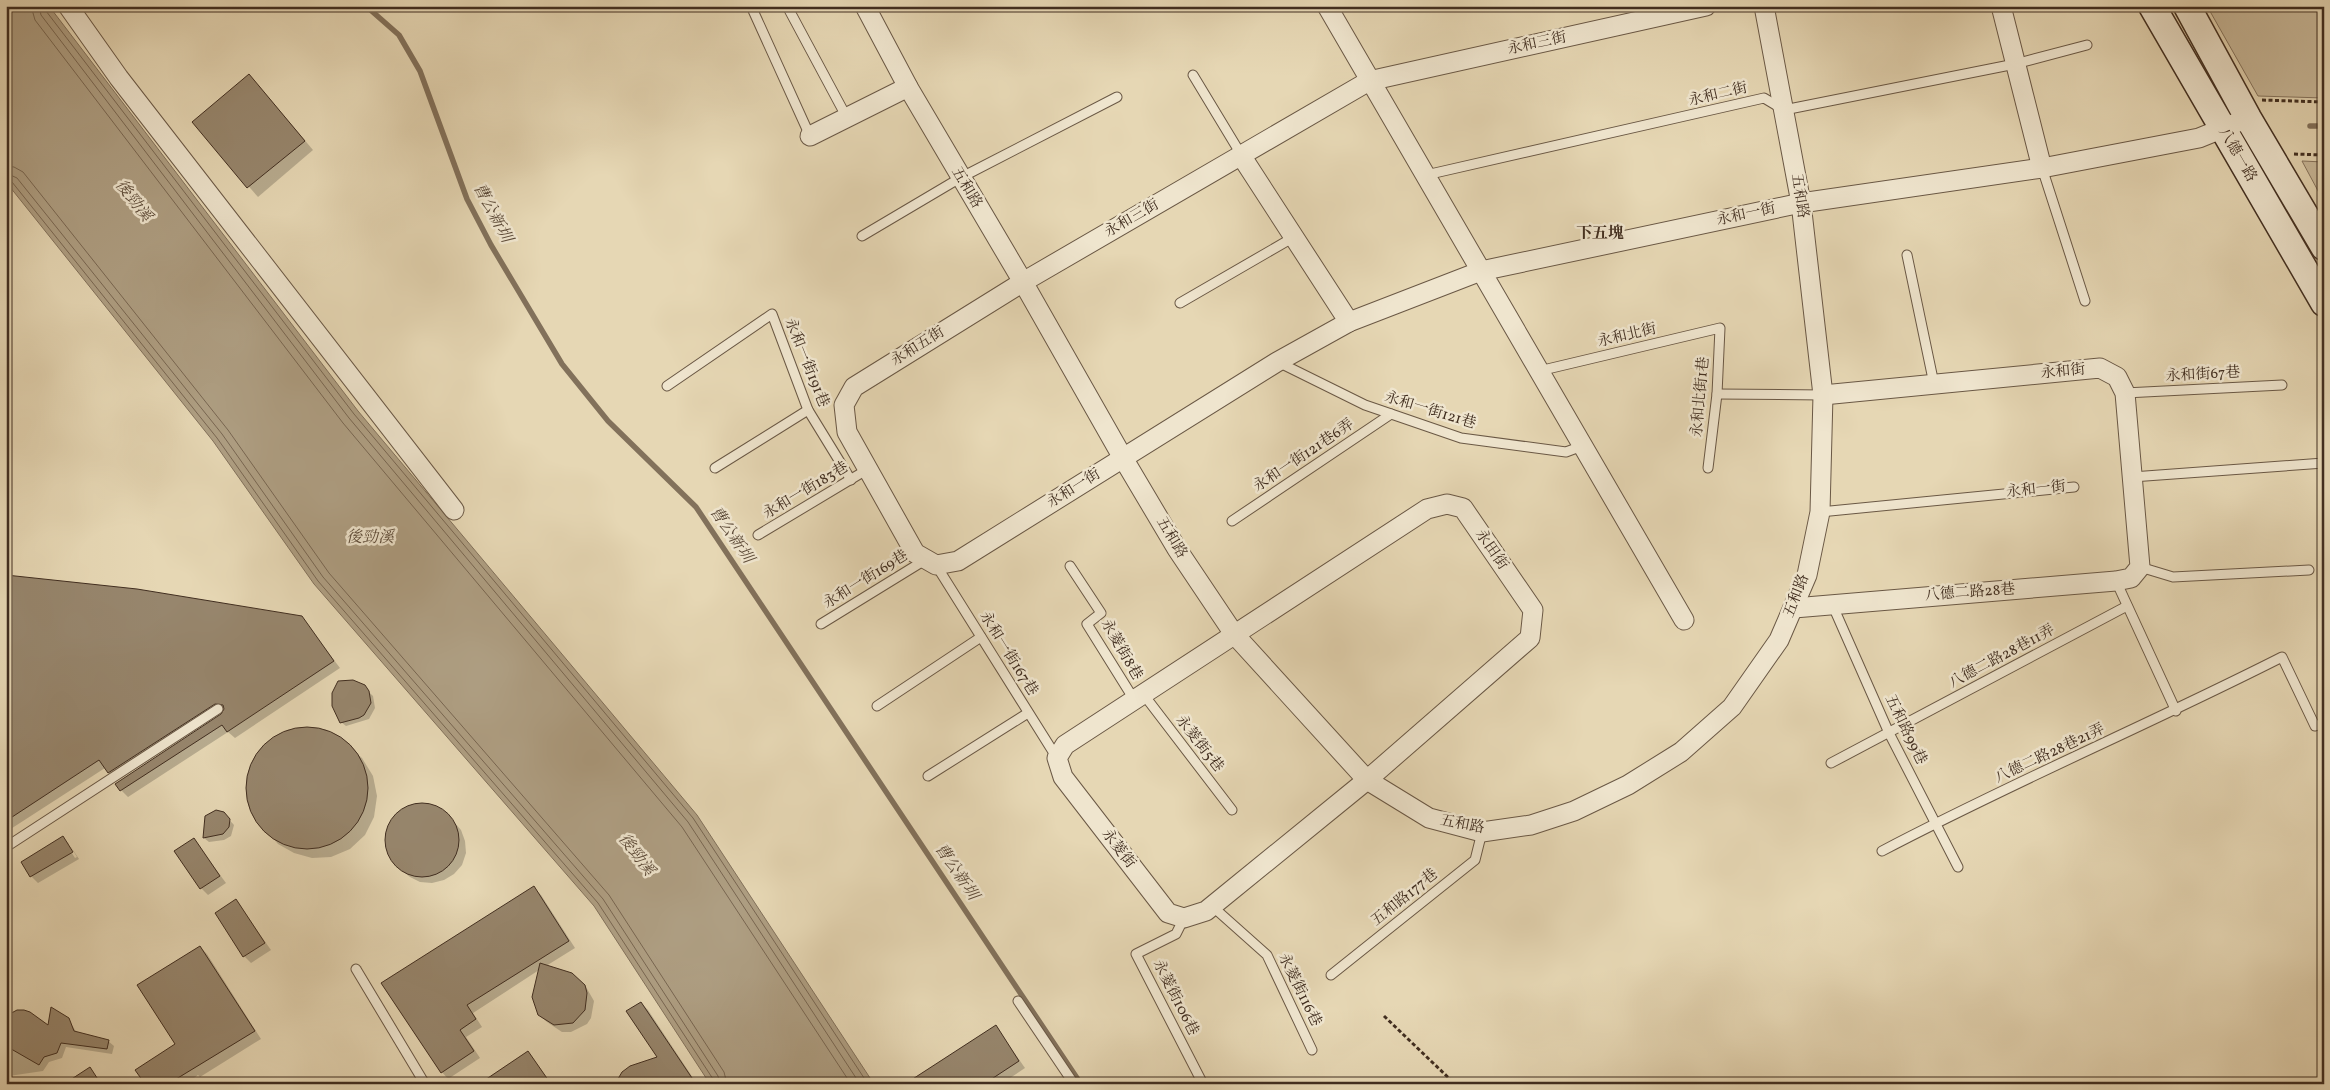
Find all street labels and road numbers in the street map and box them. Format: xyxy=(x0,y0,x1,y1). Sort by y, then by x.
street label: 永和三街 xyxy=(1505,27,1569,61)
street label: 永和二街 xyxy=(1686,78,1750,112)
street label: 八德一路 xyxy=(2213,124,2261,186)
street label: 五和路 xyxy=(945,163,987,213)
street label: 五和路 xyxy=(1785,172,1813,220)
street label: 永和三街 xyxy=(1101,195,1163,243)
street label: 永和一街 xyxy=(1714,198,1778,232)
street label: 永和一街191巷 xyxy=(779,315,833,411)
street label: 永和北街 xyxy=(1595,319,1659,353)
street label: 永和五街 xyxy=(887,322,949,372)
street label: 永和北街1巷 xyxy=(1687,356,1715,438)
street label: 永和街 xyxy=(2040,360,2086,384)
street label: 永和街67巷 xyxy=(2165,363,2241,387)
street label: 永和一街121巷 xyxy=(1382,387,1478,435)
street label: 永和一街121巷6弄 xyxy=(1250,414,1358,498)
street label: 永和一街183巷 xyxy=(759,457,853,525)
street label: 永和一街 xyxy=(1043,464,1105,514)
street label: 永和一街 xyxy=(2005,476,2067,504)
street label: 五和路 xyxy=(1150,513,1192,563)
street label: 永田街 xyxy=(1469,526,1513,574)
street label: 永和一街169巷 xyxy=(820,546,912,614)
street label: 五和路 xyxy=(1779,571,1815,621)
street label: 八德二路28巷 xyxy=(1924,579,2016,607)
street label: 永和一街167巷 xyxy=(974,608,1042,700)
street label: 永菱街8巷 xyxy=(1095,615,1147,685)
street label: 八德二路28巷11弄 xyxy=(1945,620,2059,694)
street label: 五和路99巷 xyxy=(1879,691,1931,769)
street label: 永菱街5巷 xyxy=(1170,711,1228,777)
street label: 八德二路28巷21弄 xyxy=(1991,719,2109,789)
street label: 五和路 xyxy=(1438,810,1486,840)
street label: 永菱街 xyxy=(1096,825,1140,873)
street label: 五和路177巷 xyxy=(1367,865,1443,931)
street label: 永菱街116巷 xyxy=(1272,950,1326,1030)
street label: 永菱街106巷 xyxy=(1147,956,1203,1040)

